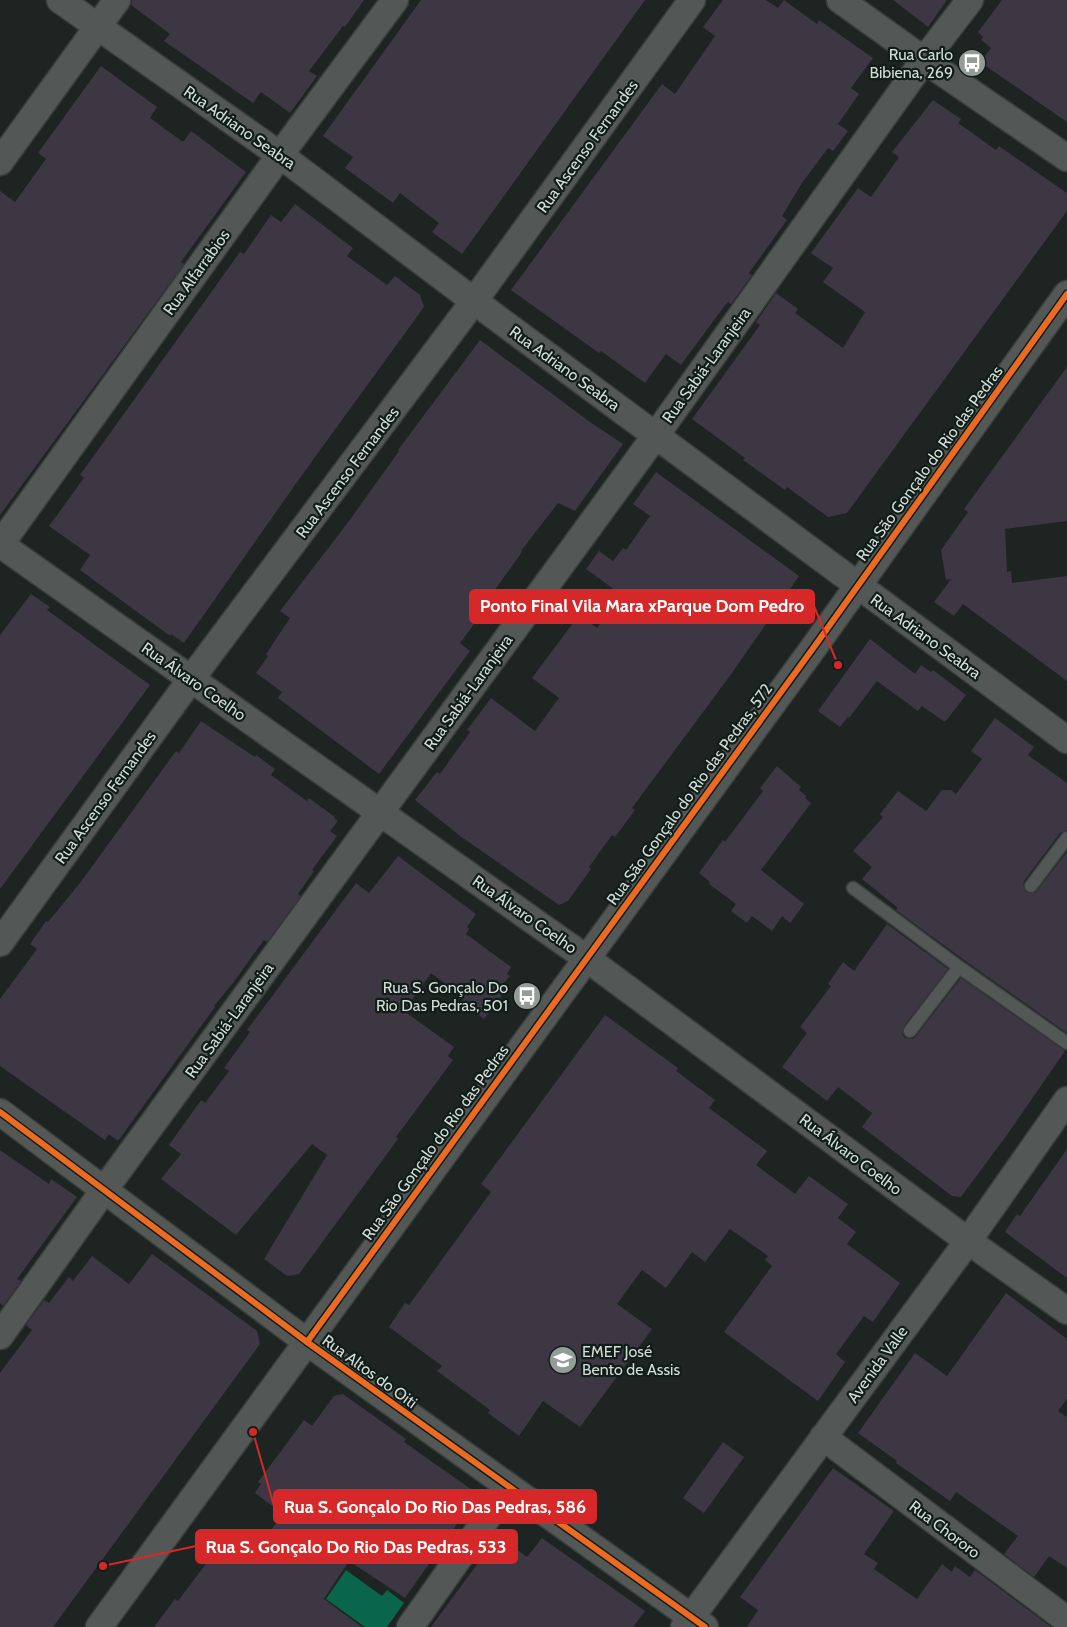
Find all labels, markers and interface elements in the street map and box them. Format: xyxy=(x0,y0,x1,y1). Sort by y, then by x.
place label: Rua Carlo Bibiena, 269 xyxy=(869,45,953,82)
bus stop icon: Rua Carlo Bibiena, 269 xyxy=(957,48,987,78)
street label: Rua Ascenso Fernandes xyxy=(533,76,642,216)
street label: Rua Adriano Seabra xyxy=(180,82,299,173)
street label: Rua Alfarrabios xyxy=(159,226,234,319)
street label: Rua Sabiá-Laranjeira xyxy=(658,304,755,427)
street label: Rua Adriano Seabra xyxy=(506,322,624,415)
street label: Rua São Gonçalo do Rio das Pedras xyxy=(852,362,1007,565)
street label: Rua Ascenso Fernandes xyxy=(292,403,403,542)
callout: Ponto Final Vila Mara xParque Dom Pedro xyxy=(470,590,814,623)
street label: Rua Adriano Seabra xyxy=(867,590,985,683)
text: Ponto Final Vila Mara xParque Dom Pedro xyxy=(480,595,804,617)
street label: Rua Sabiá-Laranjeira xyxy=(420,631,517,754)
street label: Rua Álvaro Coelho xyxy=(138,638,250,725)
street label: Rua São Gonçalo do Rio das Pedras, 572 xyxy=(603,680,776,909)
street label: Rua Ascenso Fernandes xyxy=(51,727,160,867)
street label: Rua Álvaro Coelho xyxy=(469,871,581,958)
street label: Rua Sabiá-Laranjeira xyxy=(181,959,278,1082)
place label: Rua S. Gonçalo Do Rio Das Pedras, 501 xyxy=(376,978,508,1015)
bus stop icon: Rua S. Gonçalo Do Rio Das Pedras, 501 xyxy=(512,981,542,1011)
street label: Rua São Gonçalo do Rio das Pedras xyxy=(358,1041,513,1244)
street label: Rua Álvaro Coelho xyxy=(796,1110,906,1199)
street label: Avenida Valle xyxy=(843,1322,912,1406)
street label: Rua Altos do Oiti xyxy=(319,1331,421,1412)
place label: EMEF José Bento de Assis xyxy=(582,1342,680,1379)
school or university icon: EMEF José Bento de Assis xyxy=(548,1345,578,1375)
callout: Rua S. Gonçalo Do Rio Das Pedras, 586 xyxy=(274,1490,596,1523)
text: Rua S. Gonçalo Do Rio Das Pedras, 586 xyxy=(284,1496,586,1518)
street label: Rua Chororo xyxy=(906,1497,984,1562)
callout: Rua S. Gonçalo Do Rio Das Pedras, 533 xyxy=(196,1530,517,1563)
text: Rua S. Gonçalo Do Rio Das Pedras, 533 xyxy=(206,1536,506,1558)

